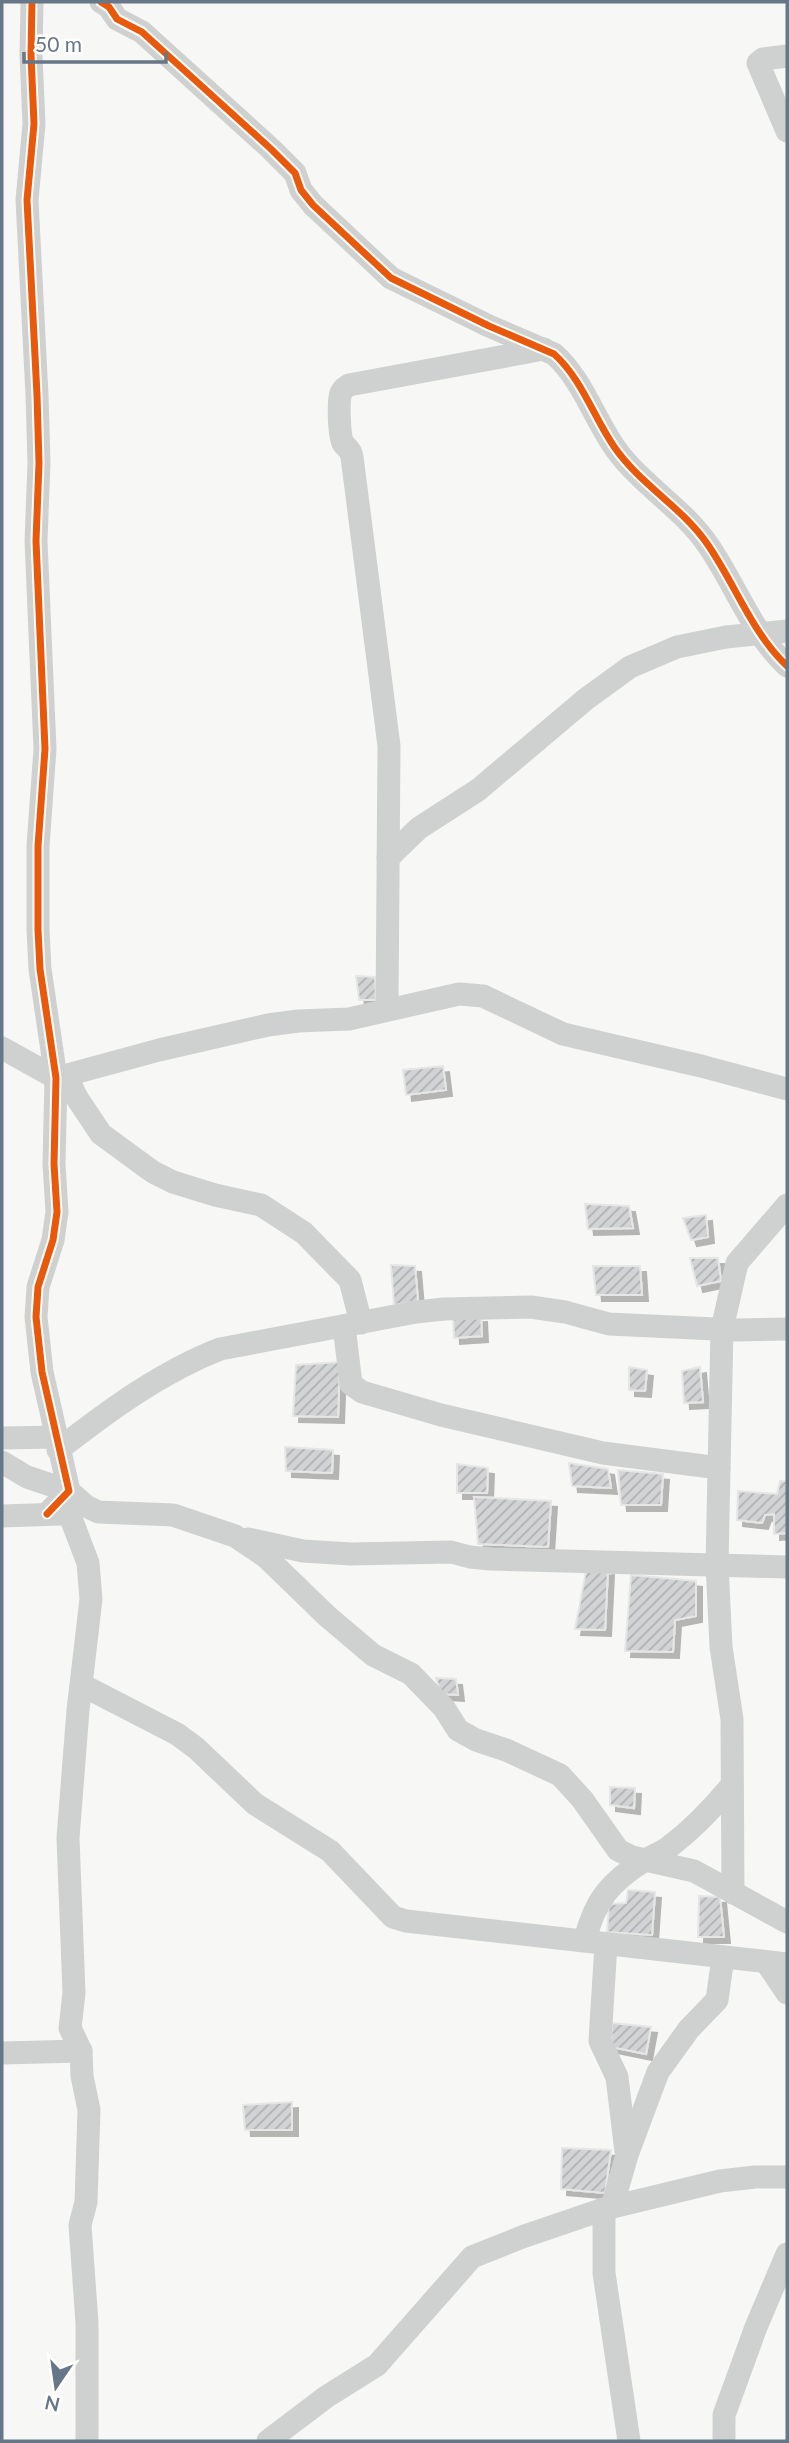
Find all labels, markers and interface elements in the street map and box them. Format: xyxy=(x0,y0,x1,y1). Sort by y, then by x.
scale bar xyxy=(24,21,166,65)
text: 50 m xyxy=(35,31,82,56)
north arrow xyxy=(21,2352,91,2422)
text: N xyxy=(42,2391,62,2417)

